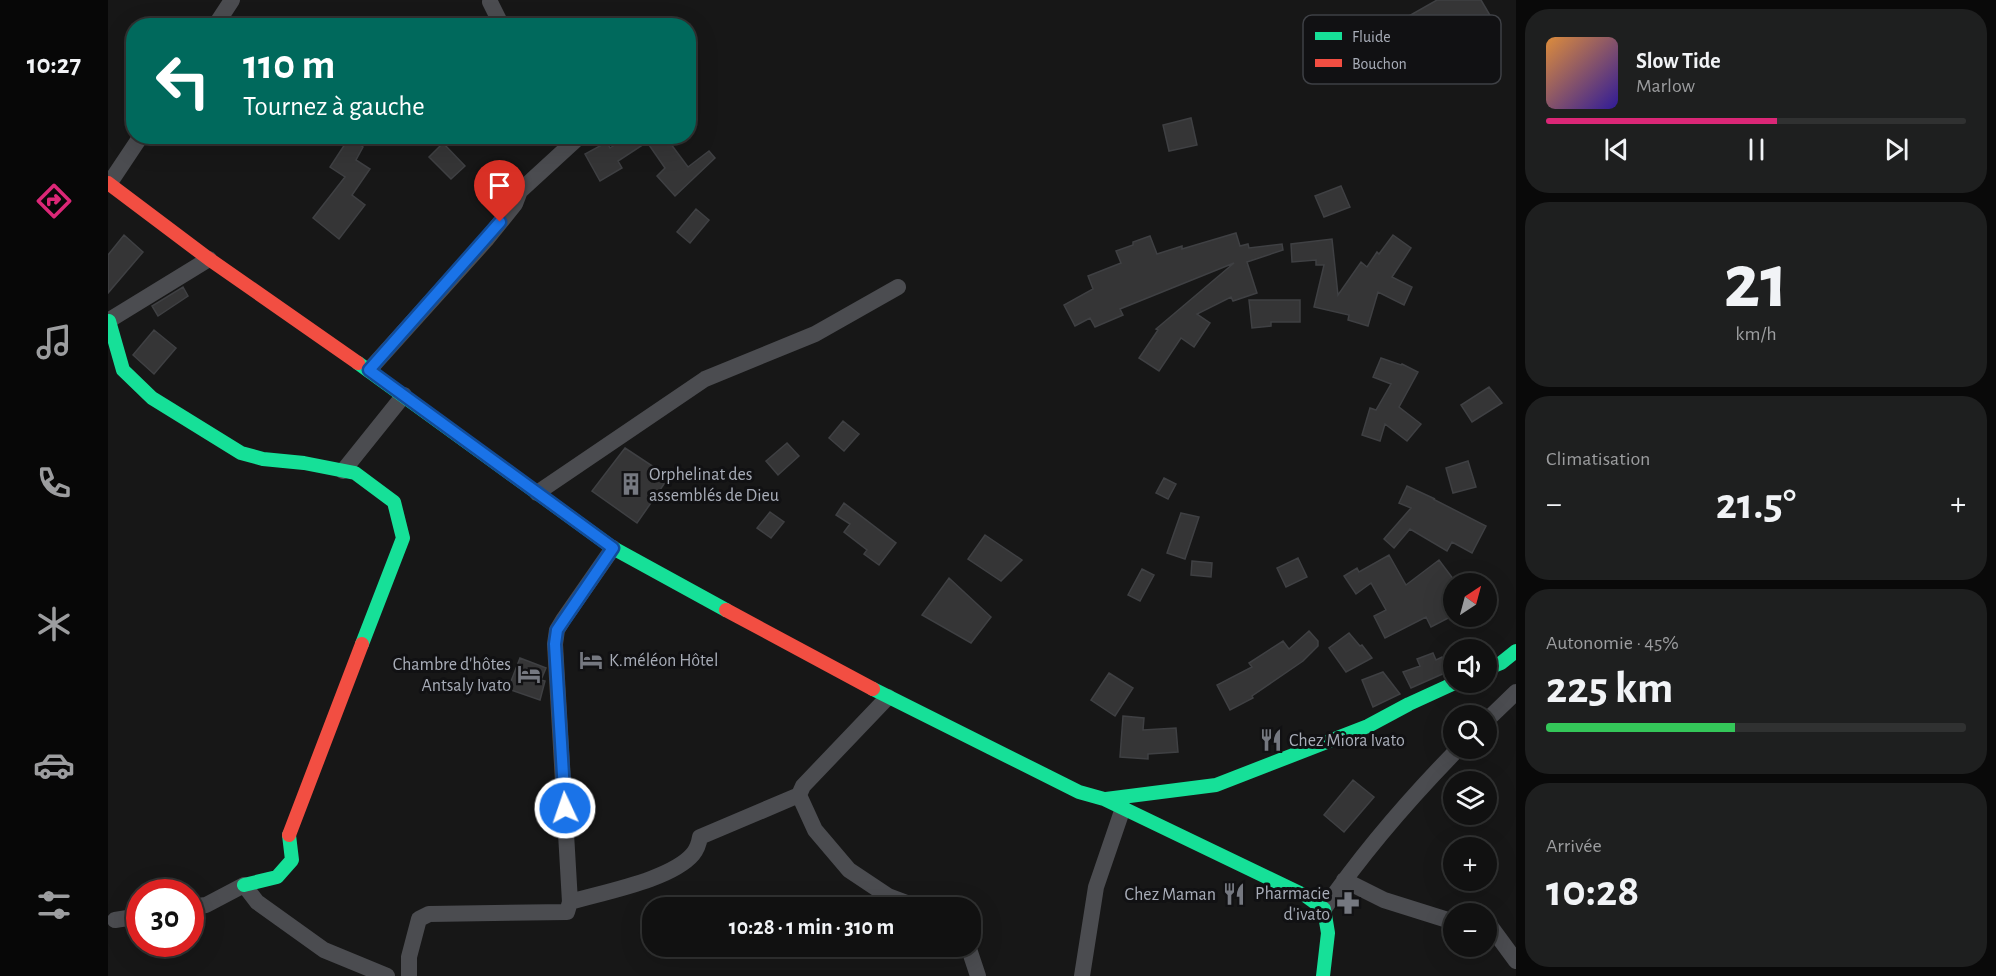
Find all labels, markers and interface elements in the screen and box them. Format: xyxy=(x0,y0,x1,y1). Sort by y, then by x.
legend xyxy=(1303,15,1501,84)
text: Fluide xyxy=(1352,29,1391,45)
icon: left xyxy=(144,42,222,120)
text: 110 m xyxy=(243,44,335,86)
text: Slow Tide xyxy=(1636,50,1721,72)
text: 10:27 xyxy=(27,51,81,78)
text: Bouchon xyxy=(1352,56,1407,72)
text: Marlow xyxy=(1636,76,1695,96)
text: Tournez à gauche xyxy=(243,93,425,120)
icon: previous xyxy=(1600,133,1633,166)
icon: pause xyxy=(1740,133,1773,166)
icon: next xyxy=(1880,133,1913,166)
pin xyxy=(474,160,525,222)
icon: arrive xyxy=(483,169,516,202)
icon: directions xyxy=(33,180,75,222)
text: 21 xyxy=(1724,244,1788,322)
icon: music xyxy=(33,321,75,363)
text: km/h xyxy=(1735,324,1777,344)
text: Climatisation xyxy=(1546,449,1650,469)
icon: phone xyxy=(33,462,75,504)
place label: Orphelinat des assemblés de Dieu xyxy=(649,466,779,505)
building icon: Orphelinat des assemblés de Dieu xyxy=(618,471,644,497)
text: 21.5° xyxy=(1716,482,1796,527)
text: − xyxy=(1546,488,1562,521)
text: + xyxy=(1950,488,1966,521)
north arrow xyxy=(1443,573,1497,627)
map controls xyxy=(1443,573,1497,957)
icon: climate xyxy=(33,603,75,645)
text: Autonomie · 45% xyxy=(1546,633,1679,653)
button: sound xyxy=(1443,639,1497,693)
hotel icon: K.méléon Hôtel xyxy=(578,647,604,673)
place label: K.méléon Hôtel xyxy=(609,652,718,670)
place label: Chambre d'hôtes Antsaly Ivato xyxy=(393,656,511,695)
hotel icon: Chambre d'hôtes Antsaly Ivato xyxy=(516,661,542,687)
text: 225 km xyxy=(1546,666,1673,711)
button: search xyxy=(1443,705,1497,759)
restaurant icon: Chez Miora Ivato xyxy=(1258,727,1284,753)
place label: Chez Miora Ivato xyxy=(1289,732,1405,750)
icon: car xyxy=(33,744,75,786)
button: layers xyxy=(1443,771,1497,825)
position arrow xyxy=(533,776,597,840)
text: Arrivée xyxy=(1546,836,1602,856)
button: + xyxy=(1443,837,1497,891)
text: 10:28 xyxy=(1546,869,1639,914)
speed limit sign: 30 xyxy=(126,879,204,957)
restaurant icon: Chez Maman xyxy=(1221,881,1247,907)
icon: filters xyxy=(33,884,75,926)
place label: Pharmacie d'ivato xyxy=(1255,885,1330,924)
place label: Chez Maman xyxy=(1125,886,1216,904)
pharmacy icon: Pharmacie d'ivato xyxy=(1335,890,1361,916)
button: − xyxy=(1443,903,1497,957)
text: 10:28 · 1 min · 310 m xyxy=(729,916,894,938)

